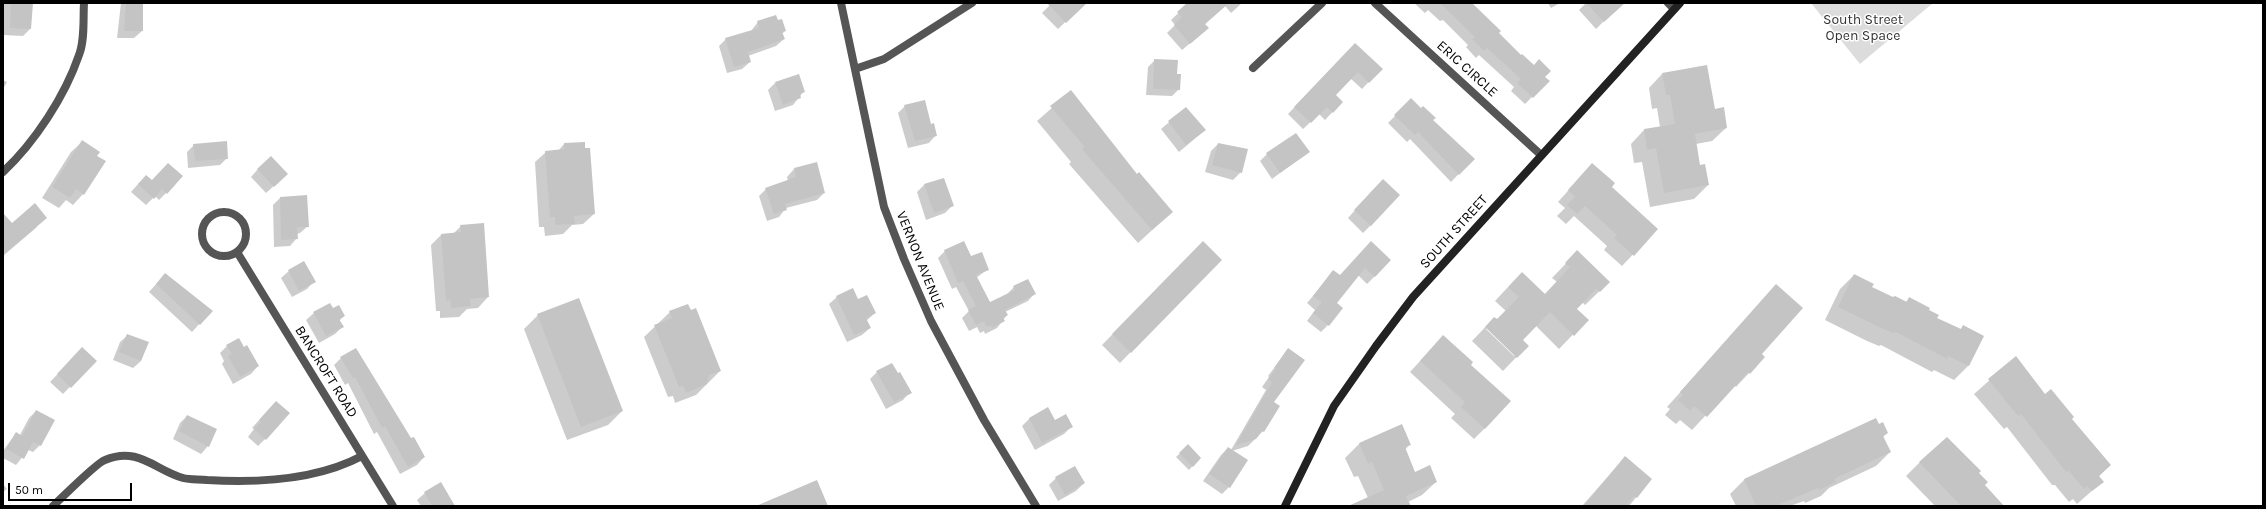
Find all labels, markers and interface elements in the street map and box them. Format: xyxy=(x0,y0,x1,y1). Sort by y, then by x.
park label: South Street Open Space xyxy=(1823,12,1903,44)
street label: ERIC CIRCLE xyxy=(1433,37,1501,101)
street label: SOUTH STREET xyxy=(1417,192,1491,272)
street label: VERNON AVENUE xyxy=(892,209,948,313)
street label: BANCROFT ROAD xyxy=(291,323,361,421)
scale bar xyxy=(10,475,134,501)
text: 50 m xyxy=(15,483,43,497)

